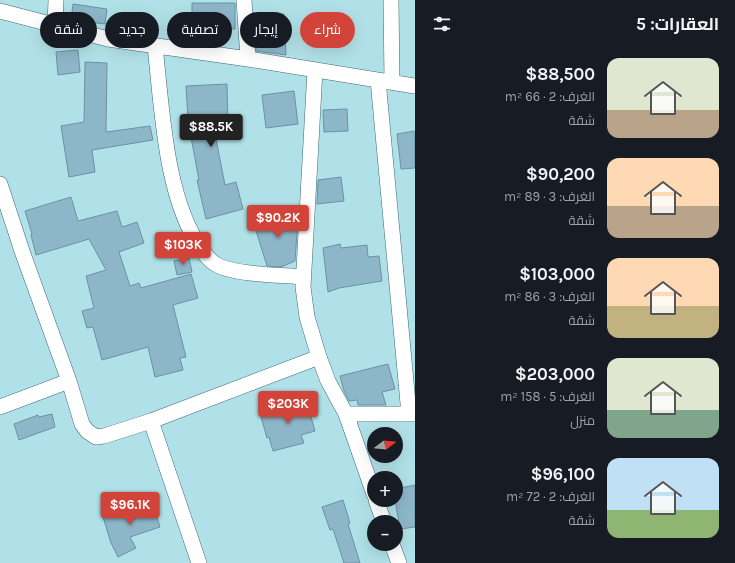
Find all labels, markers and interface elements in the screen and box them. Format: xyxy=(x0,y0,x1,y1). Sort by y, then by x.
chip: شقة xyxy=(40,12,97,48)
chip: جديد xyxy=(105,12,159,48)
chip: تصفية xyxy=(167,12,232,48)
chip: إيجار xyxy=(240,12,292,48)
chip: شراء xyxy=(300,12,355,48)
icon: filters xyxy=(431,13,453,35)
text: العقارات: 5 xyxy=(636,14,719,34)
text: $88,500 xyxy=(526,64,595,84)
icon: home xyxy=(639,74,687,122)
text: الغرف: 2 · 66 m² xyxy=(505,89,595,104)
text: شقة xyxy=(568,113,595,128)
pin: $88.5K xyxy=(178,114,244,148)
text: $88.5K xyxy=(189,119,233,134)
text: $90,200 xyxy=(526,164,595,184)
icon: home xyxy=(639,174,687,222)
text: الغرف: 3 · 89 m² xyxy=(504,189,595,204)
pin: $90.2K xyxy=(245,205,311,239)
text: $90.2K xyxy=(256,210,300,225)
text: شقة xyxy=(568,213,595,228)
pin: $103K xyxy=(155,232,211,266)
text: $103K xyxy=(164,237,202,252)
text: $103,000 xyxy=(519,264,595,284)
icon: home xyxy=(639,274,687,322)
text: الغرف: 3 · 86 m² xyxy=(504,289,595,304)
text: شقة xyxy=(568,313,595,328)
text: $203,000 xyxy=(515,364,595,384)
icon: home xyxy=(639,374,687,422)
text: الغرف: 5 · 158 m² xyxy=(500,389,595,404)
pin: $203K xyxy=(260,391,316,425)
text: $203K xyxy=(267,396,309,411)
text: منزل xyxy=(570,413,595,428)
north arrow xyxy=(367,427,403,463)
map controls xyxy=(367,427,403,551)
text: $96,100 xyxy=(531,464,595,484)
button: + xyxy=(367,471,403,507)
icon: home xyxy=(639,474,687,522)
text: الغرف: 2 · 72 m² xyxy=(506,489,595,504)
pin: $96.1K xyxy=(97,492,163,526)
text: $96.1K xyxy=(110,497,150,512)
text: شقة xyxy=(568,513,595,528)
button: − xyxy=(367,515,403,551)

